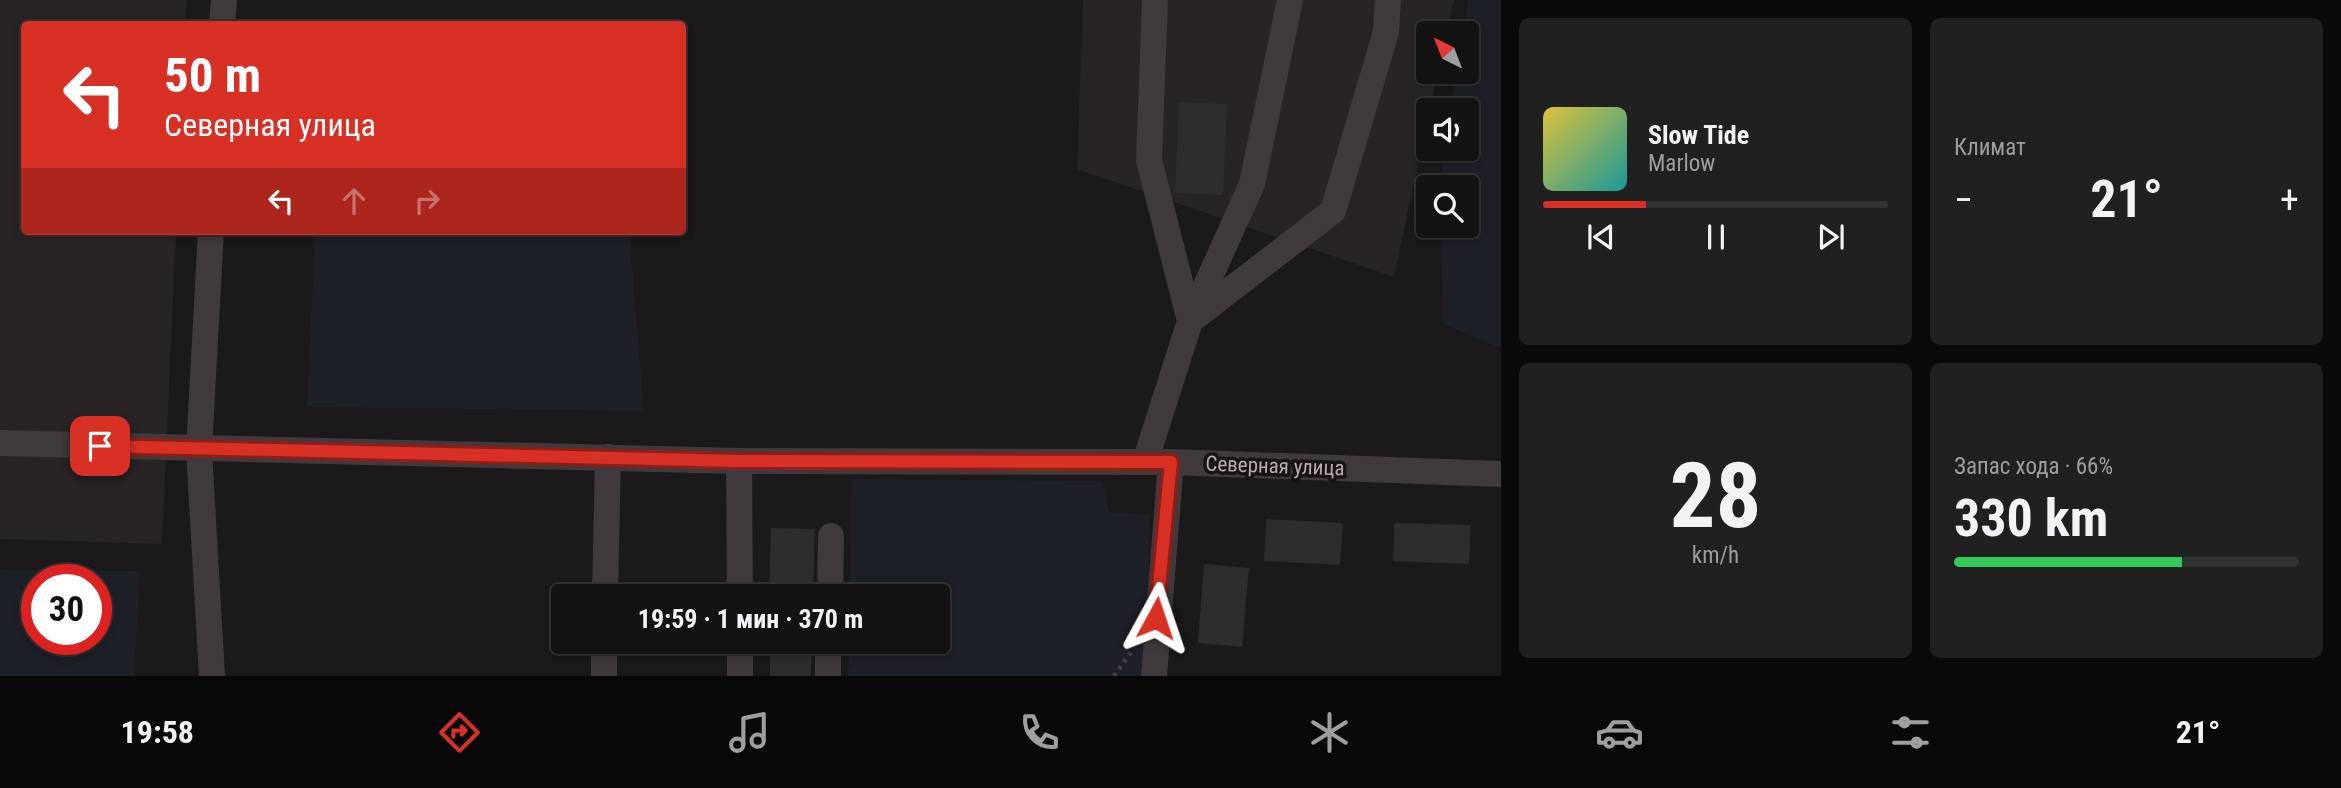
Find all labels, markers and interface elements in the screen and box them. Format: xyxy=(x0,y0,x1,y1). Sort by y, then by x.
north arrow xyxy=(1416,21,1479,84)
map controls xyxy=(1416,21,1479,238)
text: 50 m xyxy=(164,47,261,104)
icon: left xyxy=(49,49,140,140)
button: sound xyxy=(1416,98,1479,161)
text: Северная улица xyxy=(164,106,376,144)
text: Slow Tide xyxy=(1648,120,1749,150)
text: Климат xyxy=(1954,134,2026,161)
text: Marlow xyxy=(1648,150,1715,177)
text: 21° xyxy=(2090,169,2163,230)
button: search xyxy=(1416,175,1479,238)
text: − xyxy=(1954,178,1973,222)
text: + xyxy=(2280,178,2299,222)
icon: left xyxy=(262,182,300,220)
icon: ahead xyxy=(335,182,373,220)
icon: right xyxy=(408,182,446,220)
icon: previous xyxy=(1582,218,1620,256)
icon: pause xyxy=(1697,218,1735,256)
icon: next xyxy=(1812,218,1850,256)
pin xyxy=(70,416,130,476)
icon: arrive xyxy=(81,427,119,465)
text: 28 xyxy=(1670,443,1761,549)
street label: Северная улица xyxy=(1205,452,1345,480)
text: Запас хода · 66% xyxy=(1954,453,2113,480)
text: 330 km xyxy=(1954,488,2108,549)
text: km/h xyxy=(1692,542,1739,569)
speed limit sign: 30 xyxy=(21,564,112,655)
position arrow xyxy=(1119,581,1193,655)
text: 19:59 · 1 мин · 370 m xyxy=(638,604,863,634)
icon: directions xyxy=(435,708,484,757)
icon: music xyxy=(725,708,774,757)
icon: phone xyxy=(1015,708,1064,757)
icon: climate xyxy=(1305,708,1354,757)
icon: car xyxy=(1595,708,1644,757)
icon: filters xyxy=(1886,708,1935,757)
text: 19:58 xyxy=(121,713,194,751)
text: 21° xyxy=(2176,713,2220,751)

